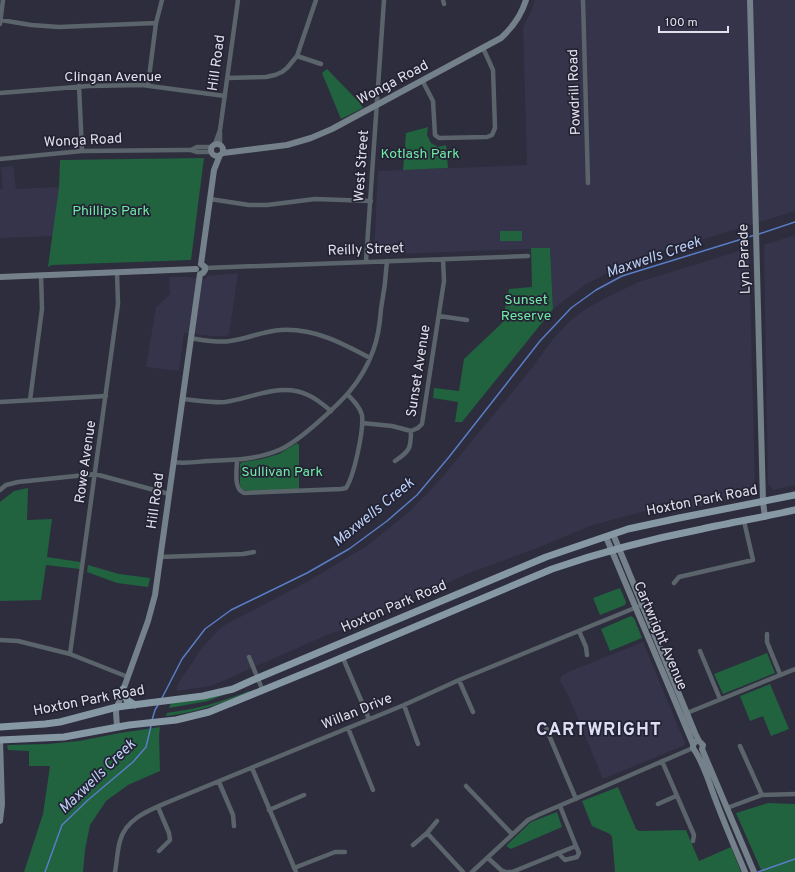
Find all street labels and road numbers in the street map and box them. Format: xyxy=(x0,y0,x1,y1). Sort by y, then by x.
street label: Hill Road xyxy=(205,34,229,92)
street label: Powdrill Road xyxy=(565,49,585,135)
street label: Wonga Road xyxy=(354,57,432,109)
street label: Clingan Avenue xyxy=(64,69,162,86)
street label: West Street xyxy=(351,129,373,203)
street label: Wonga Road xyxy=(43,130,123,152)
street label: Lyn Parade xyxy=(735,224,755,294)
street label: Reilly Street xyxy=(327,240,405,260)
street label: Sunset Avenue xyxy=(403,324,435,418)
street label: Rowe Avenue xyxy=(72,419,100,505)
street label: Hill Road xyxy=(144,472,168,530)
street label: Hoxton Park Road xyxy=(645,482,759,520)
street label: Hoxton Park Road xyxy=(339,577,449,637)
street label: Cartwright Avenue xyxy=(629,579,691,693)
street label: Hoxton Park Road xyxy=(32,682,146,720)
street label: Willan Drive xyxy=(319,690,395,734)

